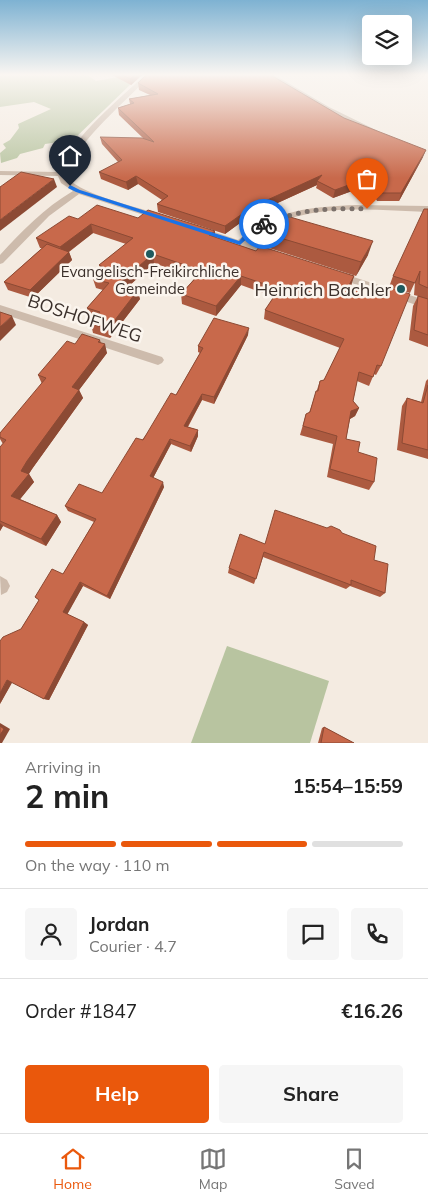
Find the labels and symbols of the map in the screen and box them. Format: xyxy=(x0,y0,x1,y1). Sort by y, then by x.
pin xyxy=(49,135,91,186)
pin xyxy=(346,158,388,209)
courier xyxy=(239,199,289,249)
marker: Evangelisch-Freikirchliche Gemeinde xyxy=(144,248,156,260)
place label: Evangelisch-Freikirchliche Gemeinde xyxy=(61,262,239,298)
place label: Heinrich Bachler xyxy=(255,278,391,301)
marker: Heinrich Bachler xyxy=(395,283,407,295)
street label: BOSHOFWEG xyxy=(25,289,145,347)

